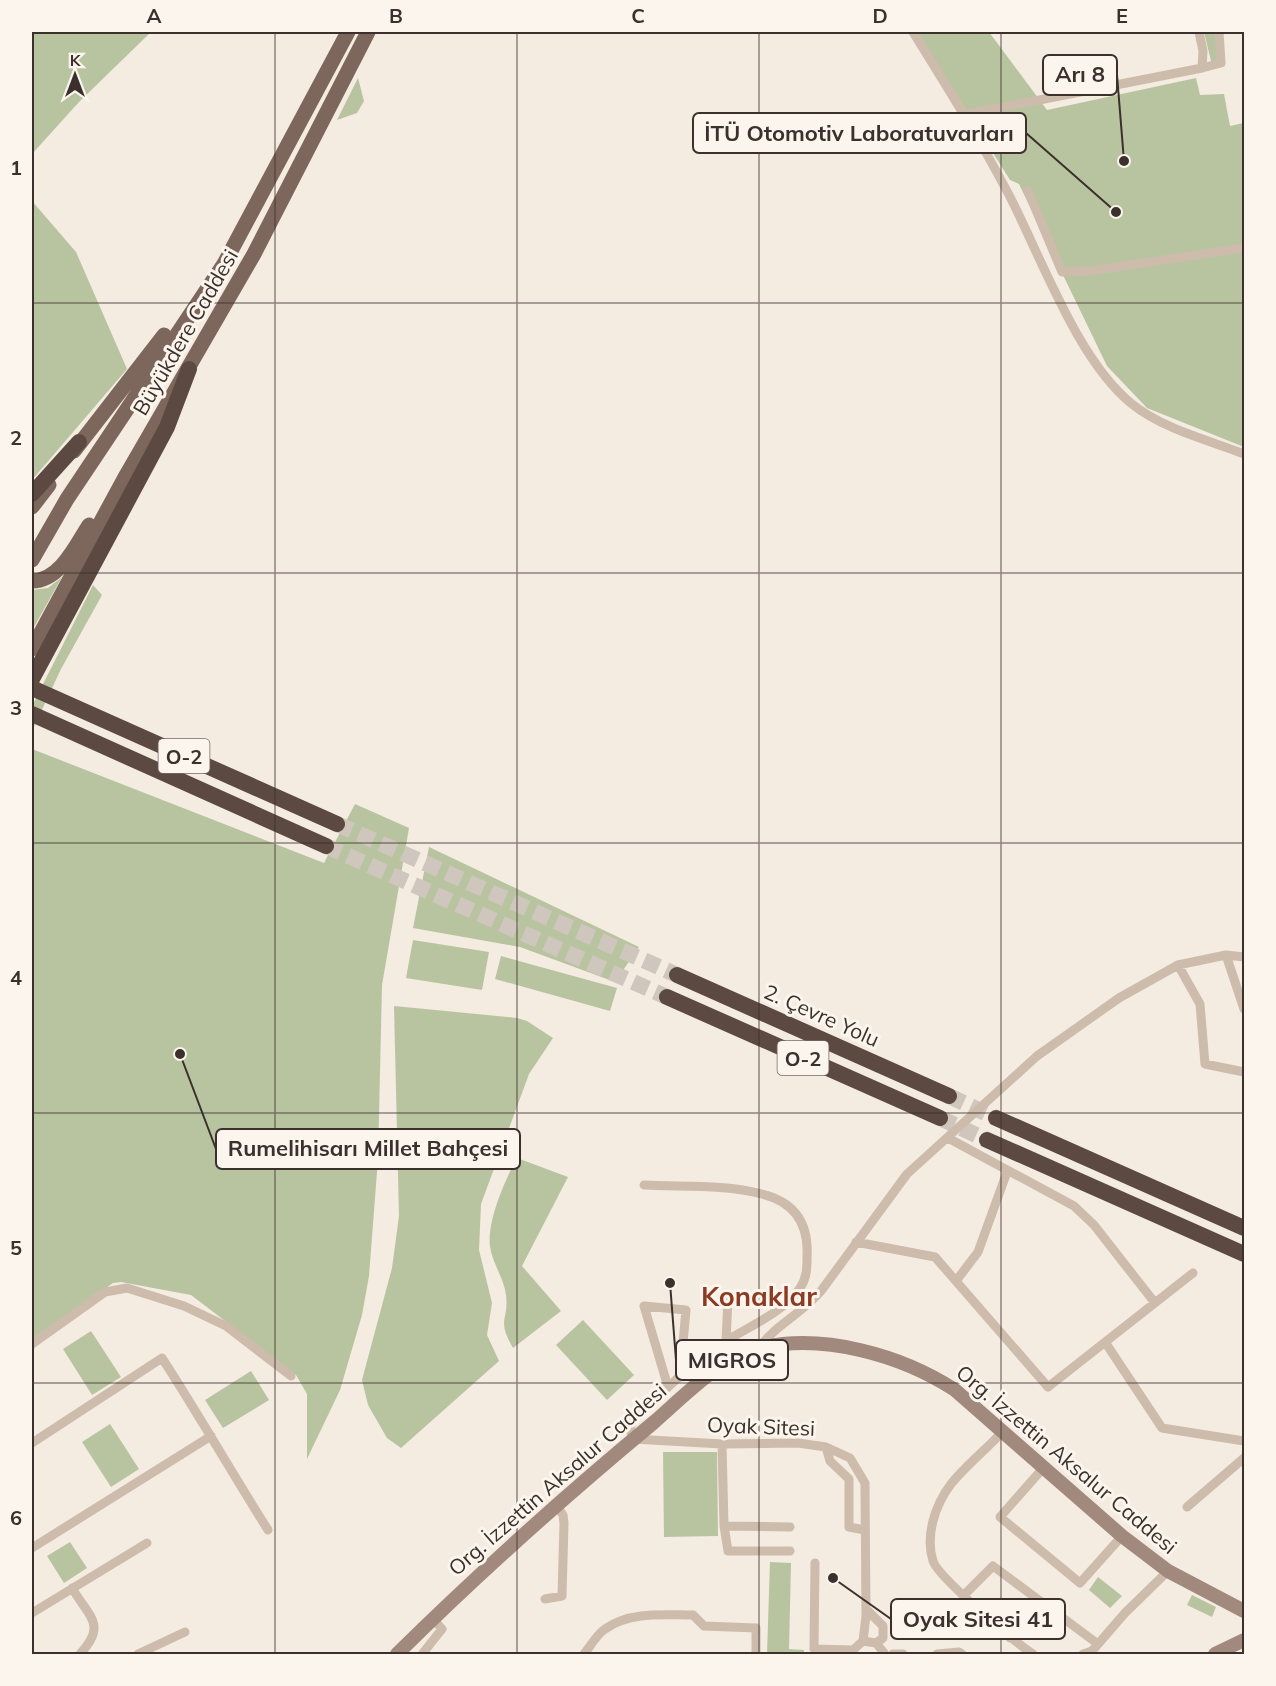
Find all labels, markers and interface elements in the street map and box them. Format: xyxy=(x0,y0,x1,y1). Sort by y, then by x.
text: A xyxy=(147,3,162,28)
text: B xyxy=(389,3,403,28)
text: C xyxy=(631,3,645,28)
text: D xyxy=(872,3,888,28)
text: E xyxy=(1116,3,1128,28)
north arrow xyxy=(45,45,105,105)
text: K xyxy=(70,50,82,70)
callout: Arı 8 xyxy=(1043,55,1117,95)
text: Arı 8 xyxy=(1055,60,1105,88)
callout: İTÜ Otomotiv Laboratuvarları xyxy=(693,113,1026,153)
text: İTÜ Otomotiv Laboratuvarları xyxy=(704,119,1014,147)
text: 1 xyxy=(10,155,22,180)
street label: Büyükdere Caddesi xyxy=(127,244,243,420)
text: 2 xyxy=(10,425,22,450)
text: 3 xyxy=(10,695,22,720)
road number: O-2 xyxy=(158,739,210,773)
text: 4 xyxy=(10,965,22,990)
street label: 2. Çevre Yolu xyxy=(760,978,884,1052)
road number: O-2 xyxy=(778,1041,828,1075)
callout: Rumelihisarı Millet Bahçesi xyxy=(216,1129,520,1169)
text: Rumelihisarı Millet Bahçesi xyxy=(228,1134,508,1162)
text: 5 xyxy=(10,1235,22,1260)
district label: Konaklar xyxy=(701,1279,817,1313)
callout: MIGROS xyxy=(676,1340,788,1380)
text: MIGROS xyxy=(688,1346,776,1374)
street label: Org. İzzettin Aksalur Caddesi xyxy=(951,1359,1183,1559)
street label: Org. İzzettin Aksalur Caddesi xyxy=(443,1377,671,1581)
street label: Oyak Sitesi xyxy=(706,1411,816,1441)
text: 6 xyxy=(10,1505,22,1530)
callout: Oyak Sitesi 41 xyxy=(891,1599,1065,1639)
text: Oyak Sitesi 41 xyxy=(903,1605,1053,1633)

